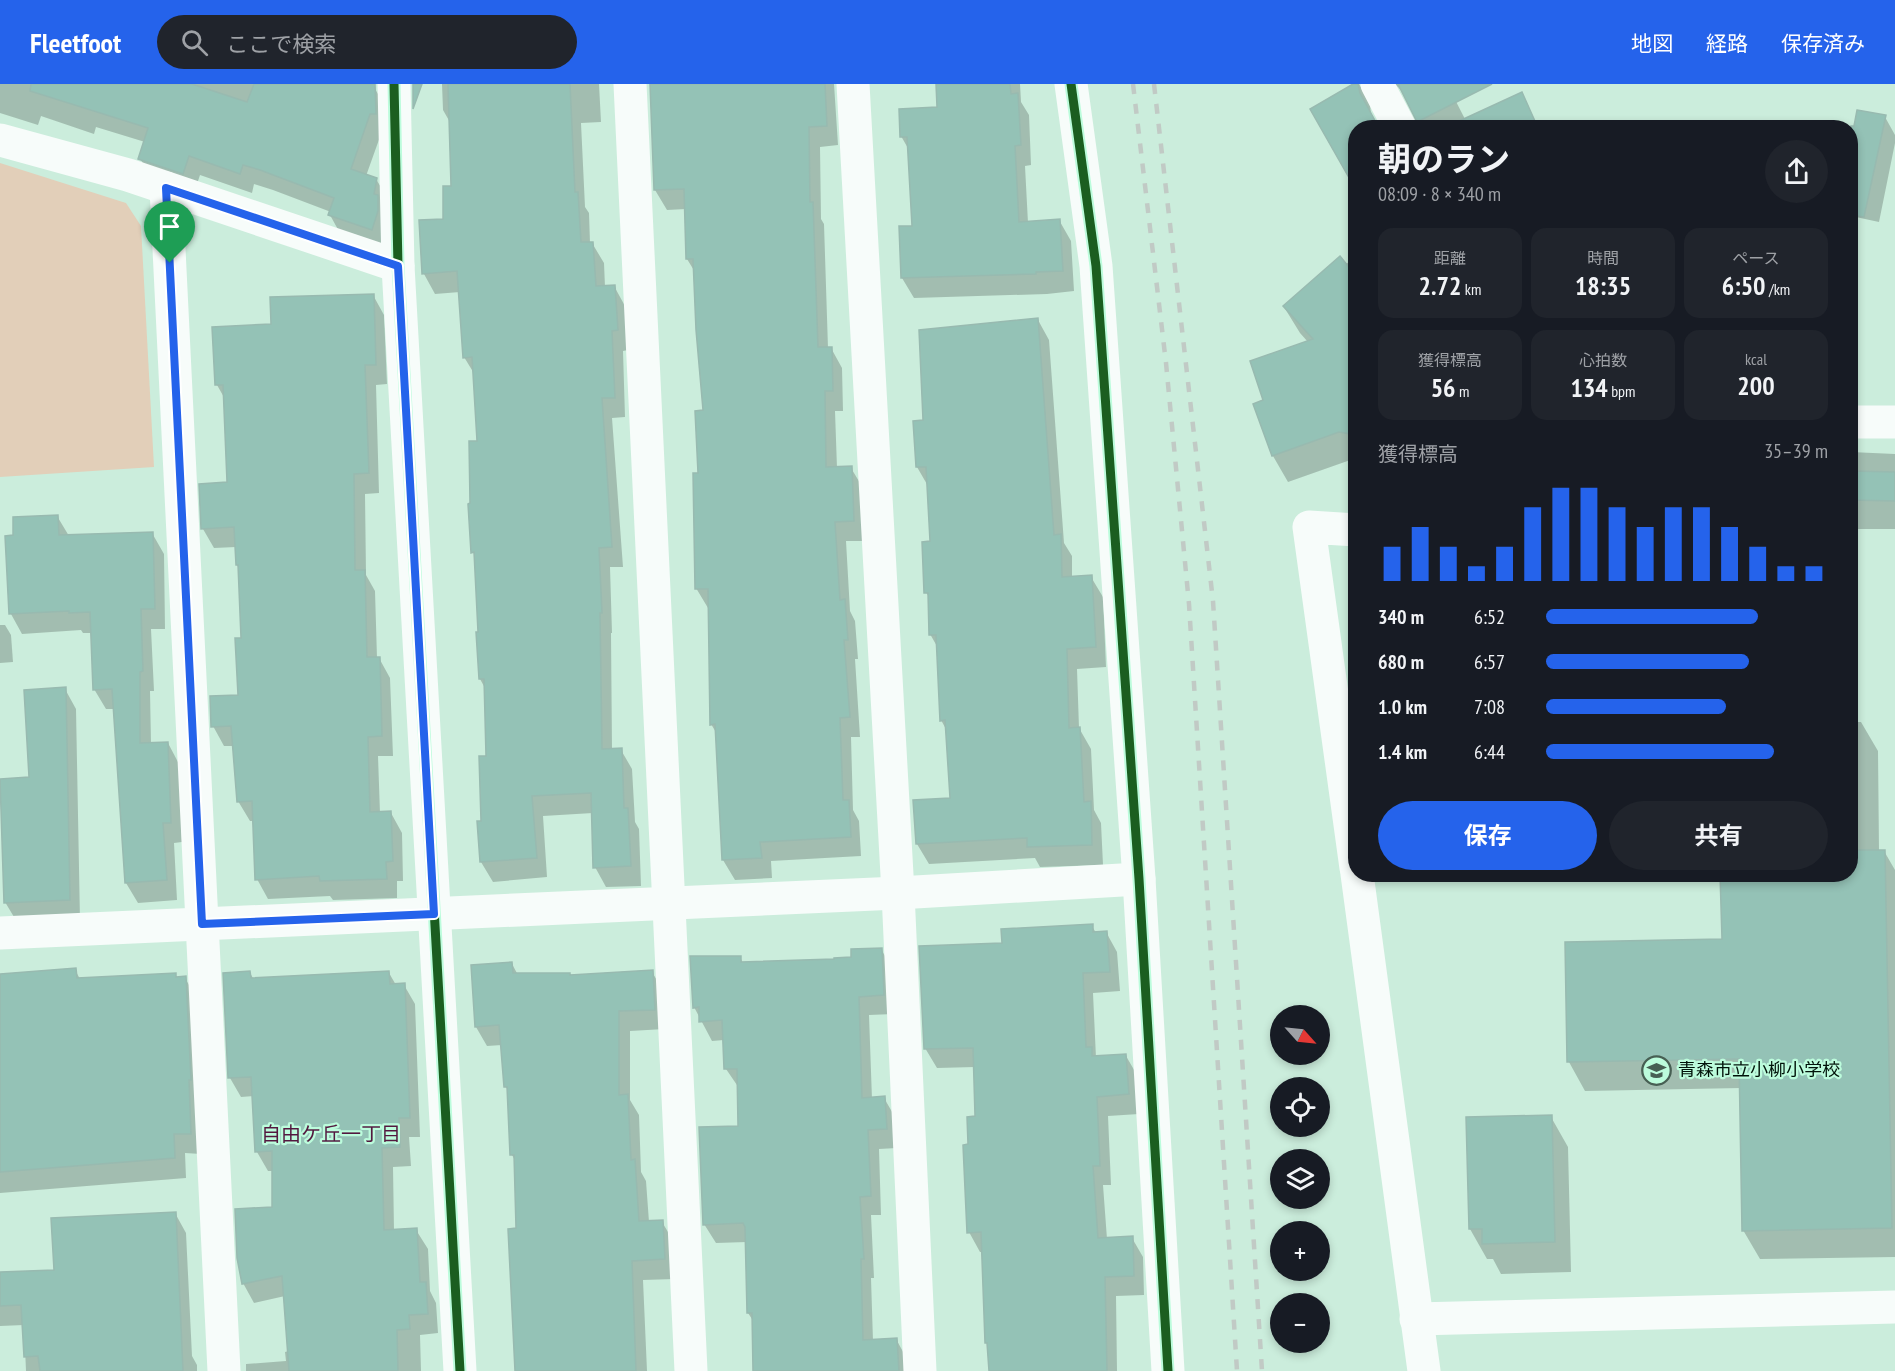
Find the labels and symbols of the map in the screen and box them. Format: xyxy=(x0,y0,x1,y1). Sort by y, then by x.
pin xyxy=(144,201,195,263)
north arrow xyxy=(1270,1005,1330,1065)
school or university icon: 青森市立小柳小学校 xyxy=(1641,1054,1673,1086)
place label: 青森市立小柳小学校 xyxy=(1678,1058,1840,1081)
district label: 自由ケ丘一丁目 xyxy=(261,1121,401,1147)

